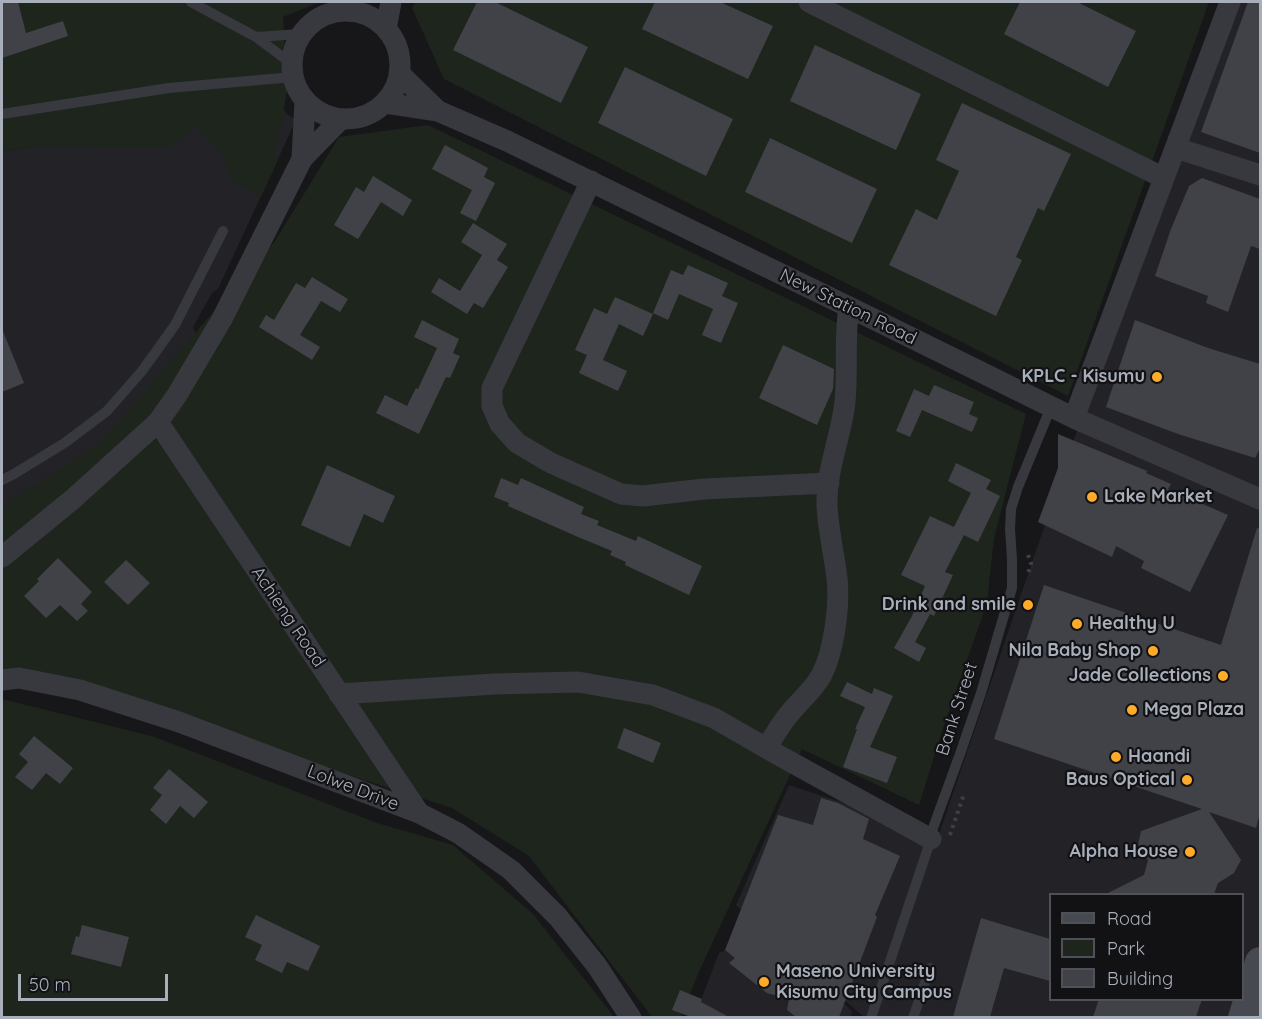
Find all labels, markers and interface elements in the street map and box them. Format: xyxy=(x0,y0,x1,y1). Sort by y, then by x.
street label: New Station Road xyxy=(776,264,920,350)
place label: KPLC - Kisumu xyxy=(1021,366,1145,388)
marker: KPLC - Kisumu xyxy=(1150,370,1164,384)
place label: Lake Market xyxy=(1104,486,1213,508)
marker: Lake Market xyxy=(1085,490,1099,504)
street label: Achieng Road xyxy=(246,563,330,671)
place label: Drink and smile xyxy=(882,594,1016,616)
marker: Drink and smile xyxy=(1021,598,1035,612)
place label: Healthy U xyxy=(1089,613,1175,635)
marker: Healthy U xyxy=(1070,617,1084,631)
place label: Nila Baby Shop xyxy=(1008,640,1141,662)
marker: Nila Baby Shop xyxy=(1146,644,1160,658)
street label: Bank Street xyxy=(932,660,982,758)
place label: Jade Collections xyxy=(1069,665,1211,687)
marker: Jade Collections xyxy=(1216,669,1230,683)
place label: Mega Plaza xyxy=(1144,699,1244,721)
marker: Mega Plaza xyxy=(1125,703,1139,717)
place label: Haandi xyxy=(1128,746,1190,768)
marker: Haandi xyxy=(1109,750,1123,764)
street label: Lolwe Drive xyxy=(304,761,402,815)
place label: Baus Optical xyxy=(1066,769,1175,791)
marker: Baus Optical xyxy=(1180,773,1194,787)
place label: Alpha House xyxy=(1069,841,1178,863)
marker: Alpha House xyxy=(1183,845,1197,859)
legend xyxy=(1049,893,1244,1001)
text: Road xyxy=(1107,907,1152,930)
text: Park xyxy=(1107,937,1145,960)
place label: Maseno University Kisumu City Campus xyxy=(776,961,952,1004)
scale bar xyxy=(21,962,171,1000)
text: Building xyxy=(1107,967,1173,990)
text: 50 m xyxy=(29,973,71,996)
marker: Maseno University Kisumu City Campus xyxy=(757,975,771,989)

